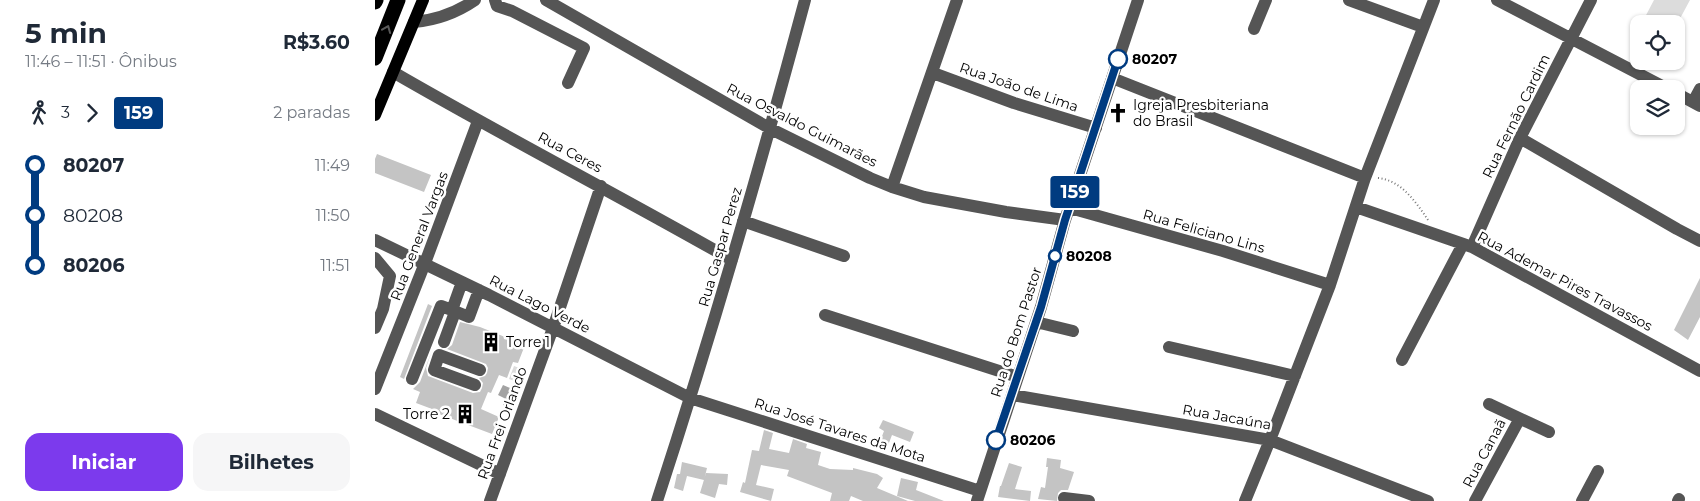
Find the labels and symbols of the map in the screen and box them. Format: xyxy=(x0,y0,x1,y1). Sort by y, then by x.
one-way arrow xyxy=(380,25,391,34)
marker: 80207 xyxy=(1108,49,1128,69)
place label: 80207 xyxy=(1132,50,1177,68)
street label: Rua Fernão Cardim xyxy=(1478,51,1554,181)
street label: Rua João de Lima xyxy=(957,58,1081,116)
street label: Rua Osvaldo Guimarães xyxy=(724,79,881,171)
place label: Igreja Presbiteriana do Brasil xyxy=(1133,96,1269,130)
church icon: Igreja Presbiteriana do Brasil xyxy=(1107,102,1129,124)
street label: Rua Ceres xyxy=(535,128,605,177)
street label: Rua General Vargas xyxy=(386,169,452,303)
line badge: 159 xyxy=(1046,176,1104,208)
street label: Rua Gaspar Perez xyxy=(694,185,746,309)
street label: Rua Feliciano Lins xyxy=(1141,205,1267,257)
street label: Rua Ademar Pires Travassos xyxy=(1474,227,1656,335)
place label: 80208 xyxy=(1066,247,1112,265)
marker: 80208 xyxy=(1048,249,1062,263)
street label: Rua do Bom Pastor xyxy=(986,264,1046,399)
street label: Rua Lago Verde xyxy=(487,271,593,337)
building icon: Torre 1 xyxy=(480,331,502,353)
place label: Torre 1 xyxy=(506,333,550,351)
street label: Rua Frei Orlando xyxy=(473,364,531,482)
street label: Rua José Tavares da Mota xyxy=(752,394,928,466)
street label: Rua Jacaúna xyxy=(1181,400,1273,434)
building icon: Torre 2 xyxy=(454,403,476,425)
place label: Torre 2 xyxy=(403,405,450,423)
street label: Rua Canaã xyxy=(1458,415,1510,491)
marker: 80206 xyxy=(986,430,1006,450)
place label: 80206 xyxy=(1010,431,1055,449)

